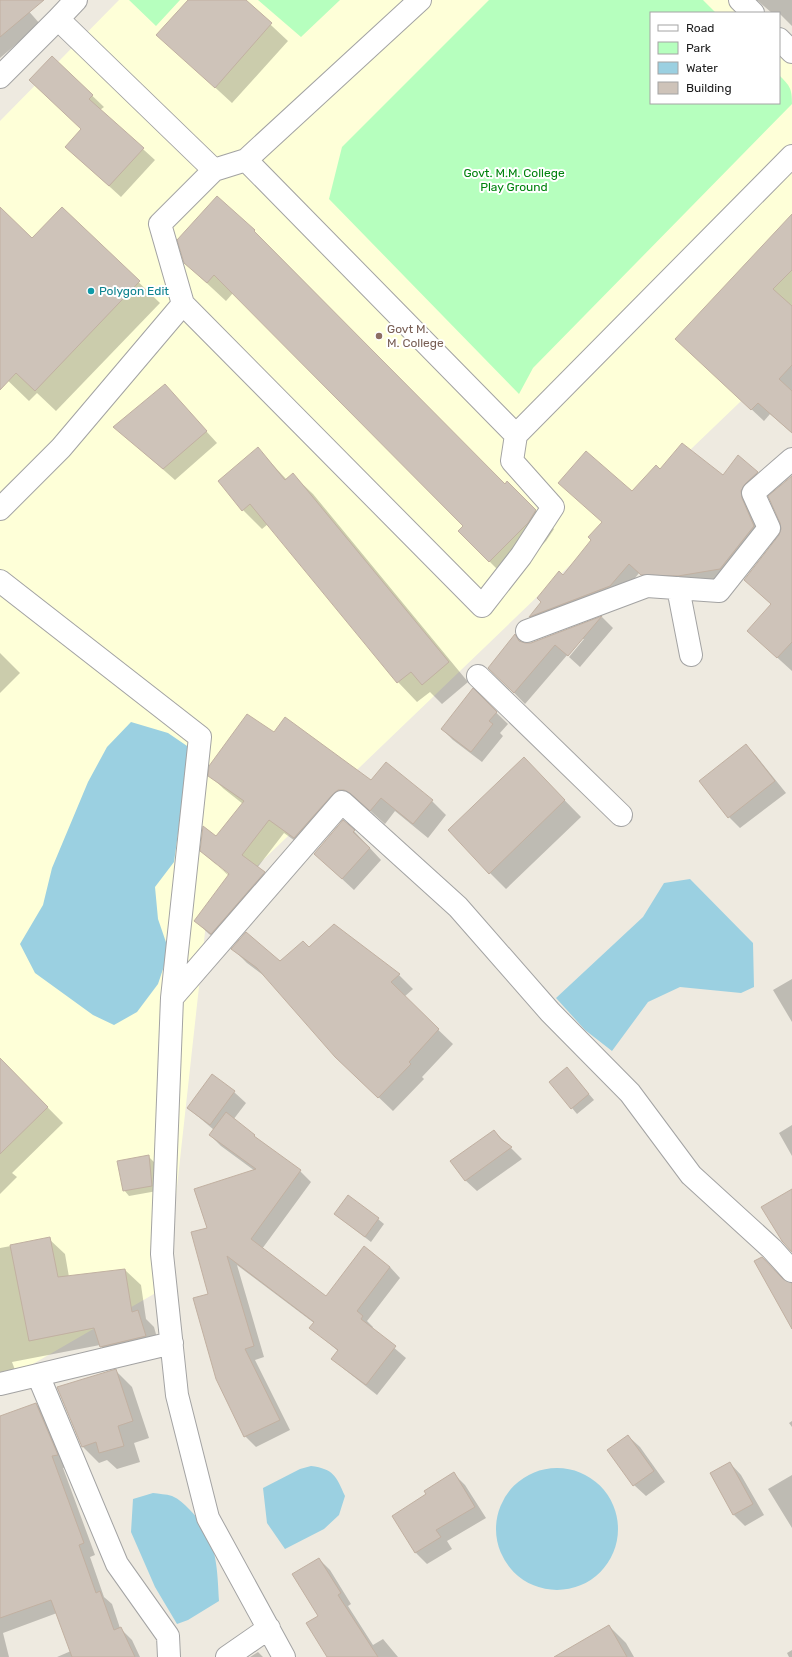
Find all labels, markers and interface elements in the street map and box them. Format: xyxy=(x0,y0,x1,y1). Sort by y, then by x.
legend xyxy=(650,12,780,104)
text: Road xyxy=(686,21,714,35)
text: Park xyxy=(686,41,712,55)
text: Water xyxy=(686,61,718,75)
text: Building xyxy=(686,81,732,95)
park label: Govt. M.M. College Play Ground xyxy=(463,166,565,194)
place label: Polygon Edit xyxy=(99,284,169,298)
marker: Polygon Edit xyxy=(86,286,96,296)
place label: Govt M. M. College xyxy=(387,322,444,350)
marker: Govt M. M. College xyxy=(374,331,384,341)

